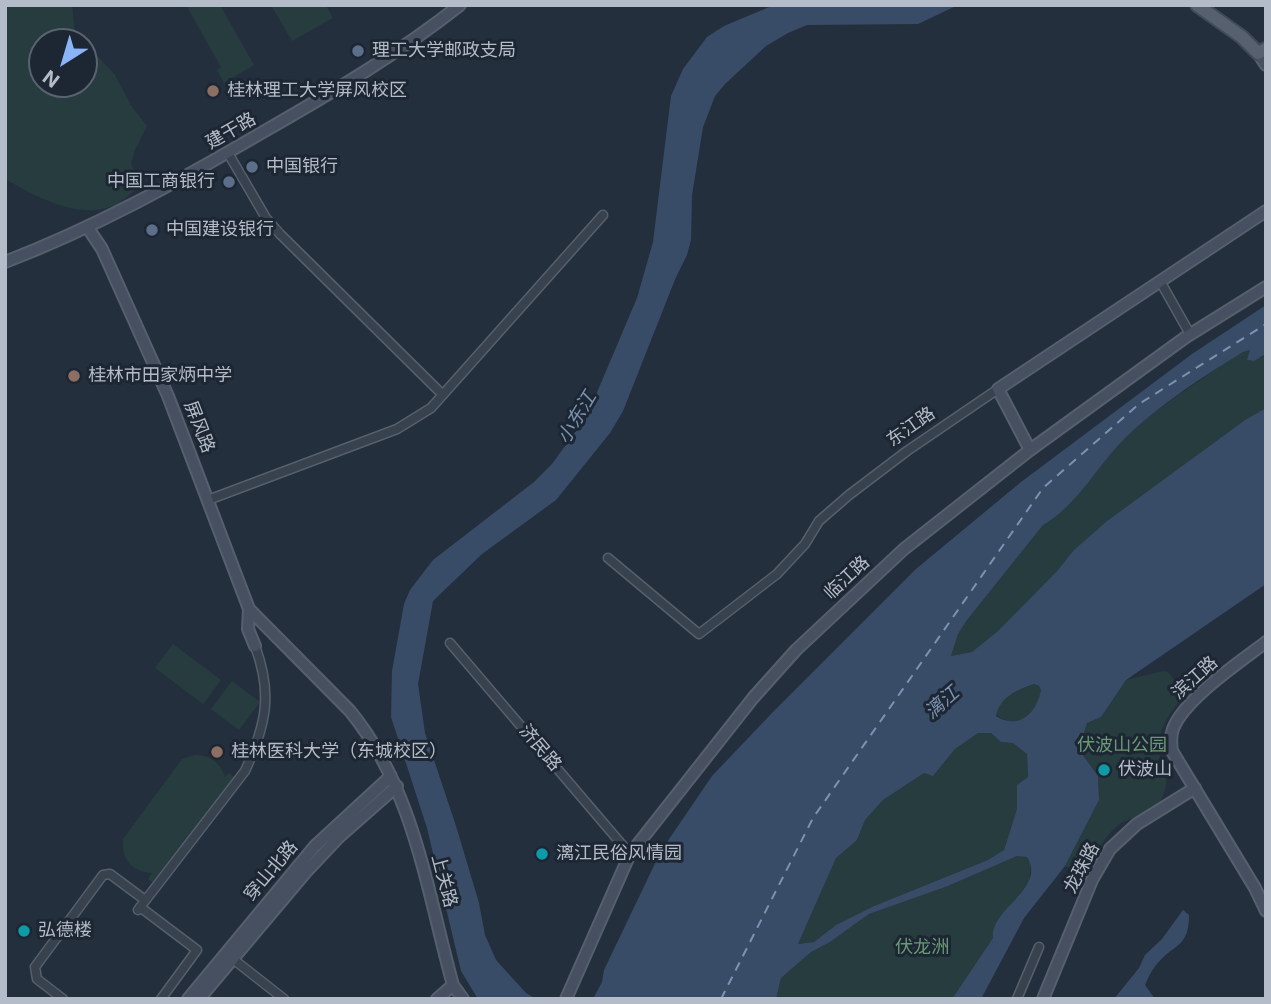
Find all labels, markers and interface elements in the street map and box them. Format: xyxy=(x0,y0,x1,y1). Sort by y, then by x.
north arrow xyxy=(28,28,98,98)
place label: 理工大学邮政支局 xyxy=(372,40,516,62)
marker: 理工大学邮政支局 xyxy=(350,43,366,59)
text: N xyxy=(39,65,64,92)
place label: 桂林理工大学屏风校区 xyxy=(227,80,407,102)
marker: 桂林理工大学屏风校区 xyxy=(205,83,221,99)
street label: 建干路 xyxy=(202,108,260,154)
place label: 中国银行 xyxy=(266,156,338,178)
marker: 中国银行 xyxy=(244,159,260,175)
place label: 中国工商银行 xyxy=(107,171,215,193)
marker: 中国工商银行 xyxy=(221,174,237,190)
place label: 中国建设银行 xyxy=(166,219,274,241)
marker: 中国建设银行 xyxy=(144,222,160,238)
place label: 桂林市田家炳中学 xyxy=(88,365,232,387)
marker: 桂林市田家炳中学 xyxy=(66,368,82,384)
water label: 小东江 xyxy=(553,388,601,448)
street label: 屏风路 xyxy=(179,398,219,456)
street label: 东江路 xyxy=(883,403,939,451)
street label: 临江路 xyxy=(820,552,874,604)
street label: 滨江路 xyxy=(1168,652,1222,704)
water label: 漓江 xyxy=(920,682,964,724)
street label: 济民路 xyxy=(514,720,566,776)
park label: 伏波山公园 xyxy=(1077,735,1167,757)
place label: 桂林医科大学（东城校区） xyxy=(231,741,447,763)
marker: 桂林医科大学（东城校区） xyxy=(209,744,225,760)
place label: 伏波山 xyxy=(1118,759,1172,781)
marker: 伏波山 xyxy=(1096,762,1112,778)
street label: 穿山北路 xyxy=(240,836,302,906)
street label: 龙珠路 xyxy=(1060,839,1104,897)
place label: 漓江民俗风情园 xyxy=(556,843,682,865)
marker: 漓江民俗风情园 xyxy=(534,846,550,862)
street label: 上关路 xyxy=(427,852,461,910)
place label: 弘德楼 xyxy=(38,920,92,942)
marker: 弘德楼 xyxy=(16,923,32,939)
park label: 伏龙洲 xyxy=(895,937,949,959)

